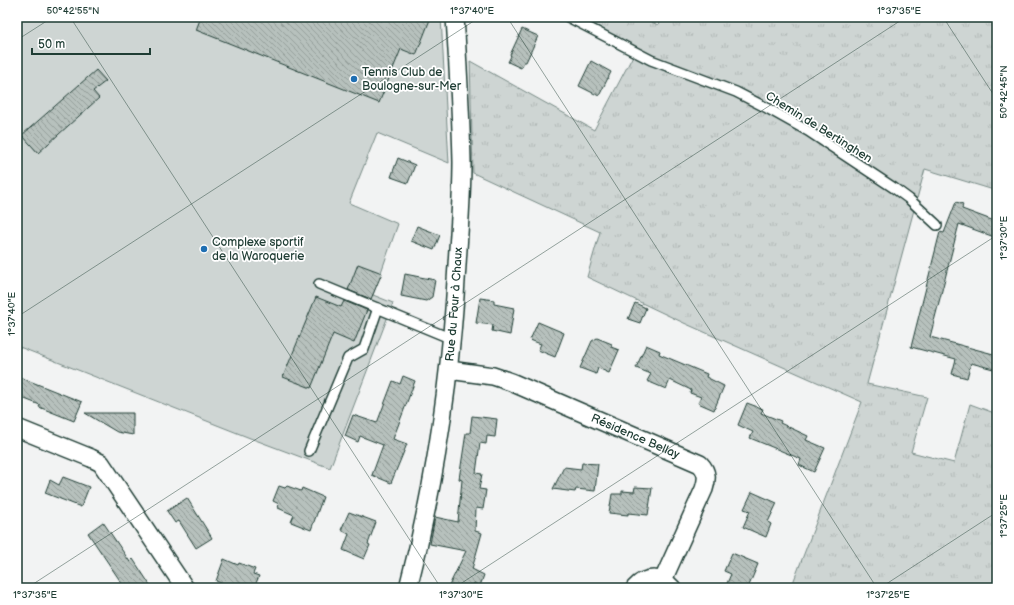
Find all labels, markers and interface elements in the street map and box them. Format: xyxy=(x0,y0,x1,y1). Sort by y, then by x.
text: 50°42'55"N xyxy=(46,5,100,17)
text: 1°37'40"E xyxy=(450,5,494,17)
text: 1°37'35"E xyxy=(877,5,921,17)
scale bar xyxy=(32,30,150,56)
text: 50 m xyxy=(38,37,65,52)
place label: Tennis Club de Boulogne-sur-Mer xyxy=(362,65,462,94)
text: 50°42'45"N xyxy=(998,65,1010,119)
marker: Tennis Club de Boulogne-sur-Mer xyxy=(349,74,359,84)
street label: Chemin de Bertinghen xyxy=(763,89,875,166)
text: 1°37'30"E xyxy=(998,216,1010,260)
place label: Complexe sportif de la Waroquerie xyxy=(212,235,304,264)
marker: Complexe sportif de la Waroquerie xyxy=(199,244,209,254)
street label: Rue du Four à Chaux xyxy=(442,246,466,362)
text: 1°37'40"E xyxy=(6,292,18,336)
street label: Résidence Bellay xyxy=(589,411,682,462)
text: 1°37'25"E xyxy=(998,494,1010,538)
text: 1°37'35"E xyxy=(13,589,57,601)
text: 1°37'30"E xyxy=(439,589,483,601)
text: 1°37'25"E xyxy=(866,589,910,601)

